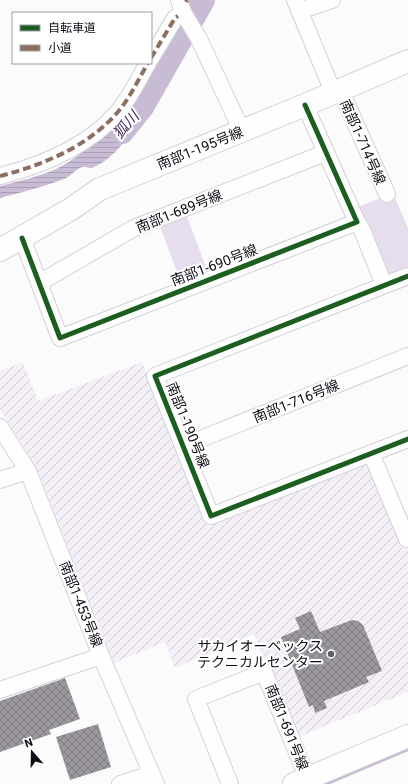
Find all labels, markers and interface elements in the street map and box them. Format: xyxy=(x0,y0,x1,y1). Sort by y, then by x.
legend xyxy=(12,12,152,64)
text: 自転車道 xyxy=(48,21,96,35)
text: 小道 xyxy=(48,41,72,55)
street label: 南部1-714号線 xyxy=(337,97,389,187)
water label: 狐川 xyxy=(109,106,144,142)
street label: 南部1-195号線 xyxy=(155,123,245,173)
street label: 南部1-689号線 xyxy=(134,186,224,236)
street label: 南部1-690号線 xyxy=(168,241,260,289)
street label: 南部1-716号線 xyxy=(251,376,341,426)
street label: 南部1-190号線 xyxy=(163,380,213,470)
street label: 南部1-453号線 xyxy=(56,559,106,649)
place label: サカイオーベックス テクニカルセンター xyxy=(197,638,323,670)
marker: サカイオーベックス テクニカルセンター xyxy=(326,649,336,659)
street label: 南部1-691号線 xyxy=(262,682,312,772)
north arrow xyxy=(12,732,52,772)
text: N xyxy=(23,736,35,751)

